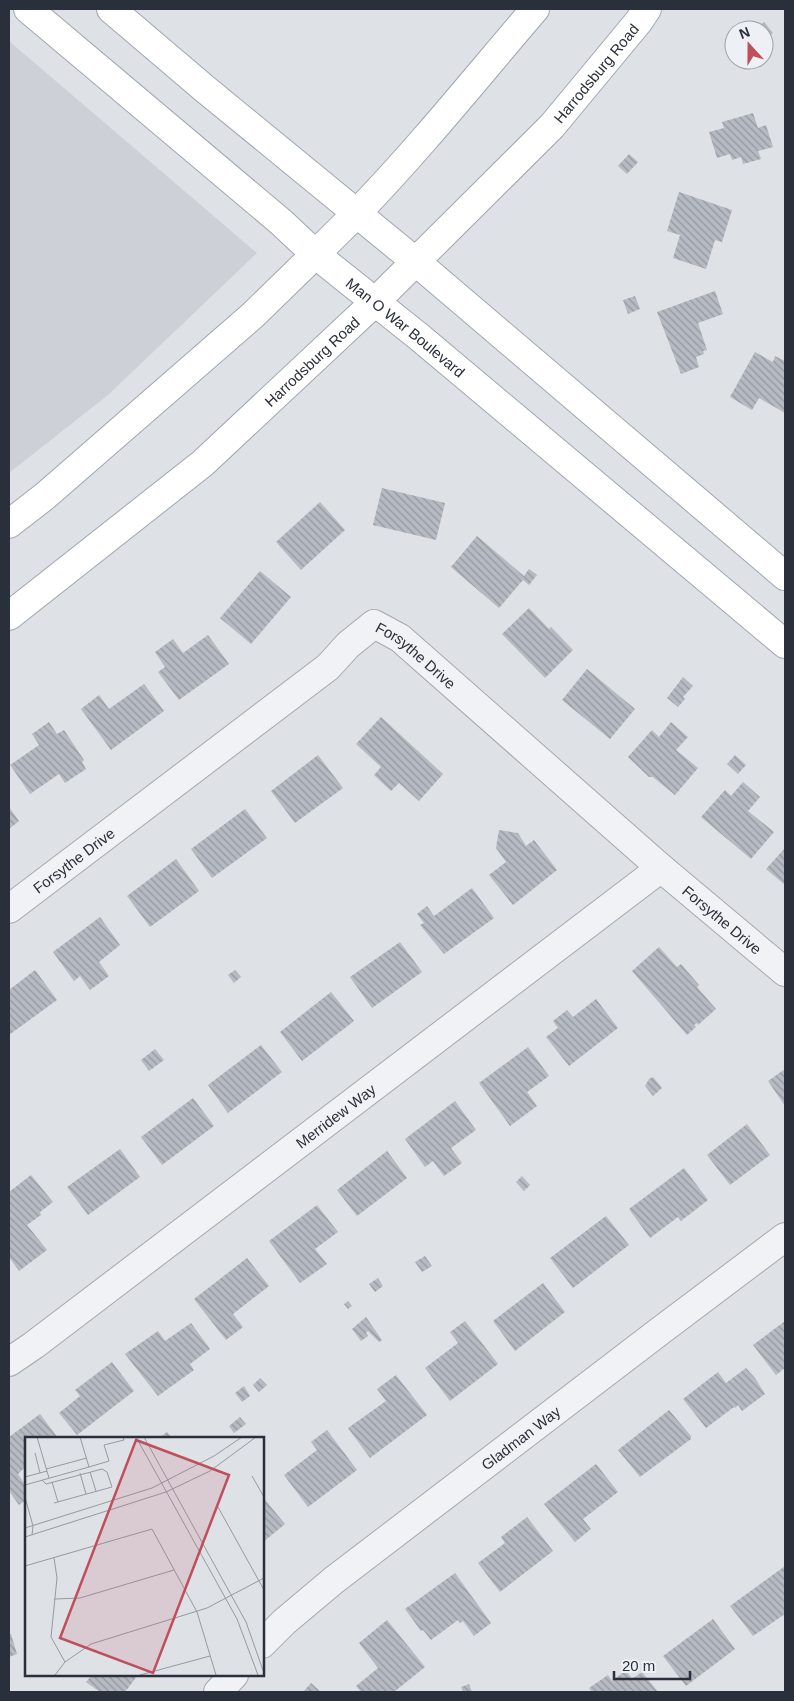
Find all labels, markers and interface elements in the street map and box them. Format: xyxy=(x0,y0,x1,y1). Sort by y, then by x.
street label: Harrodsburg Road xyxy=(550,20,642,126)
north arrow xyxy=(724,20,774,70)
text: N xyxy=(737,24,752,42)
street label: Man O War Boulevard xyxy=(343,274,469,380)
street label: Harrodsburg Road xyxy=(261,313,363,410)
street label: Forsythe Drive xyxy=(373,618,459,692)
street label: Forsythe Drive xyxy=(30,824,118,896)
street label: Forsythe Drive xyxy=(679,882,765,957)
street label: Merridew Way xyxy=(292,1080,379,1151)
street label: Gladman Way xyxy=(478,1402,564,1473)
inset map xyxy=(25,1437,264,1676)
scale bar xyxy=(614,1648,690,1680)
text: 20 m xyxy=(622,1657,655,1674)

